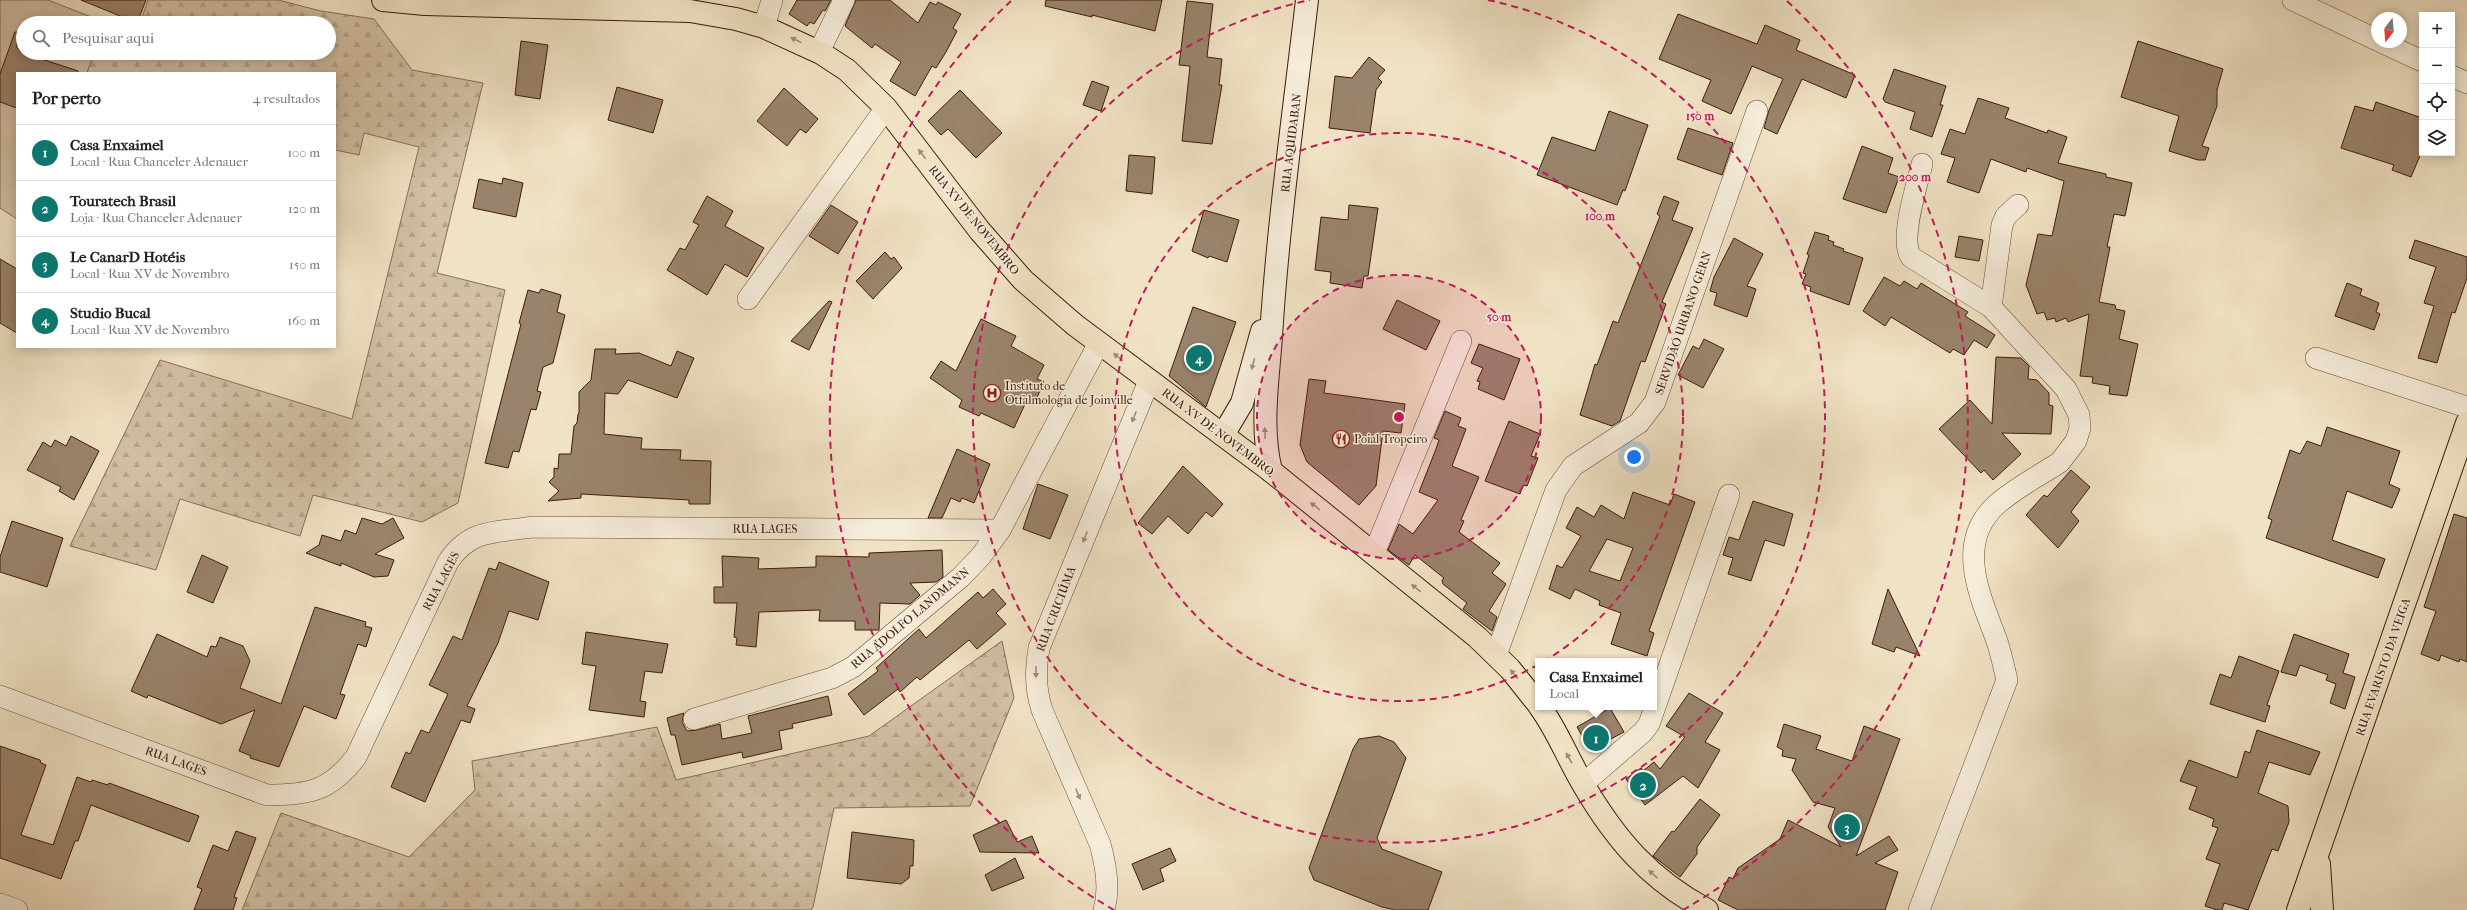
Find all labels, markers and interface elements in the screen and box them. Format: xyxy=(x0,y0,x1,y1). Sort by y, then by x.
north arrow xyxy=(2371,12,2407,48)
map controls xyxy=(2419,12,2455,156)
button: + xyxy=(2419,12,2455,48)
search box xyxy=(16,16,336,60)
icon: search xyxy=(30,27,52,49)
text: Pesquisar aqui xyxy=(62,29,154,47)
one-way arrow xyxy=(791,37,802,43)
button: − xyxy=(2419,48,2455,84)
button: locate xyxy=(2419,84,2455,120)
text: Por perto xyxy=(32,88,101,108)
text: 4 resultados xyxy=(253,91,320,106)
street label: RUA AQUIDABAN xyxy=(1278,93,1304,193)
text: 150 m xyxy=(1686,109,1715,123)
button: layers xyxy=(2419,120,2455,156)
text: Casa Enxaimel xyxy=(70,136,164,154)
text: 1 xyxy=(43,145,47,160)
text: 100 m xyxy=(287,145,320,160)
one-way arrow xyxy=(917,149,926,160)
text: Local · Rua Chanceler Adenauer xyxy=(70,154,248,169)
street label: RUA XV DE NOVEMBRO xyxy=(926,163,1022,277)
text: 200 m xyxy=(1899,170,1932,184)
text: Touratech Brasil xyxy=(70,192,176,210)
text: 2 xyxy=(42,201,48,216)
text: 120 m xyxy=(288,201,320,216)
text: 100 m xyxy=(1585,209,1616,223)
text: Loja · Rua Chanceler Adenauer xyxy=(70,210,242,225)
text: Le CanarD Hotéis xyxy=(70,248,185,266)
street label: SERVIDÃO URBANO GERN xyxy=(1652,249,1714,397)
text: 3 xyxy=(42,257,48,272)
text: 150 m xyxy=(289,257,320,272)
text: Local · Rua XV de Novembro xyxy=(70,266,229,281)
text: Studio Bucal xyxy=(70,304,151,322)
text: 50 m xyxy=(1487,310,1512,324)
text: 4 xyxy=(41,313,49,328)
text: 160 m xyxy=(288,313,320,328)
text: Local · Rua XV de Novembro xyxy=(70,322,229,337)
pin: 4 xyxy=(1186,343,1212,373)
one-way arrow xyxy=(1113,354,1123,362)
one-way arrow xyxy=(1249,357,1255,370)
place label: Instituto de Otfalmologia de Joinville xyxy=(1005,379,1133,407)
hospital icon: Instituto de Otfalmologia de Joinville xyxy=(982,383,1002,403)
street label: RUA XV DE NOVEMBRO xyxy=(1159,385,1277,479)
centre of rings xyxy=(1392,410,1406,424)
one-way arrow xyxy=(1131,411,1137,423)
one-way arrow xyxy=(1262,426,1268,439)
restaurant icon: Poial Tropeiro xyxy=(1331,429,1351,449)
place label: Poial Tropeiro xyxy=(1354,432,1427,446)
your location xyxy=(1624,447,1644,467)
one-way arrow xyxy=(1310,502,1321,511)
street label: RUA LAGES xyxy=(733,522,797,536)
one-way arrow xyxy=(1082,532,1088,543)
street label: RUA LAGES xyxy=(420,549,462,613)
street label: RUA ADOLFO LANDMANN xyxy=(848,564,972,672)
street label: RUA CRICIÚMA xyxy=(1032,564,1079,654)
one-way arrow xyxy=(1411,584,1422,592)
street label: RUA EVARISTO DA VEIGA xyxy=(2353,596,2413,738)
popup xyxy=(1535,658,1657,710)
one-way arrow xyxy=(1033,666,1039,679)
one-way arrow xyxy=(1509,668,1518,679)
text: Casa Enxaimel xyxy=(1549,668,1643,686)
text: Local xyxy=(1549,686,1579,701)
pin: 1 xyxy=(1583,723,1609,753)
street label: RUA LAGES xyxy=(143,743,209,779)
one-way arrow xyxy=(1565,752,1572,764)
pin: 2 xyxy=(1630,770,1656,800)
one-way arrow xyxy=(1075,788,1081,799)
pin: 3 xyxy=(1834,812,1860,842)
one-way arrow xyxy=(1647,870,1658,879)

